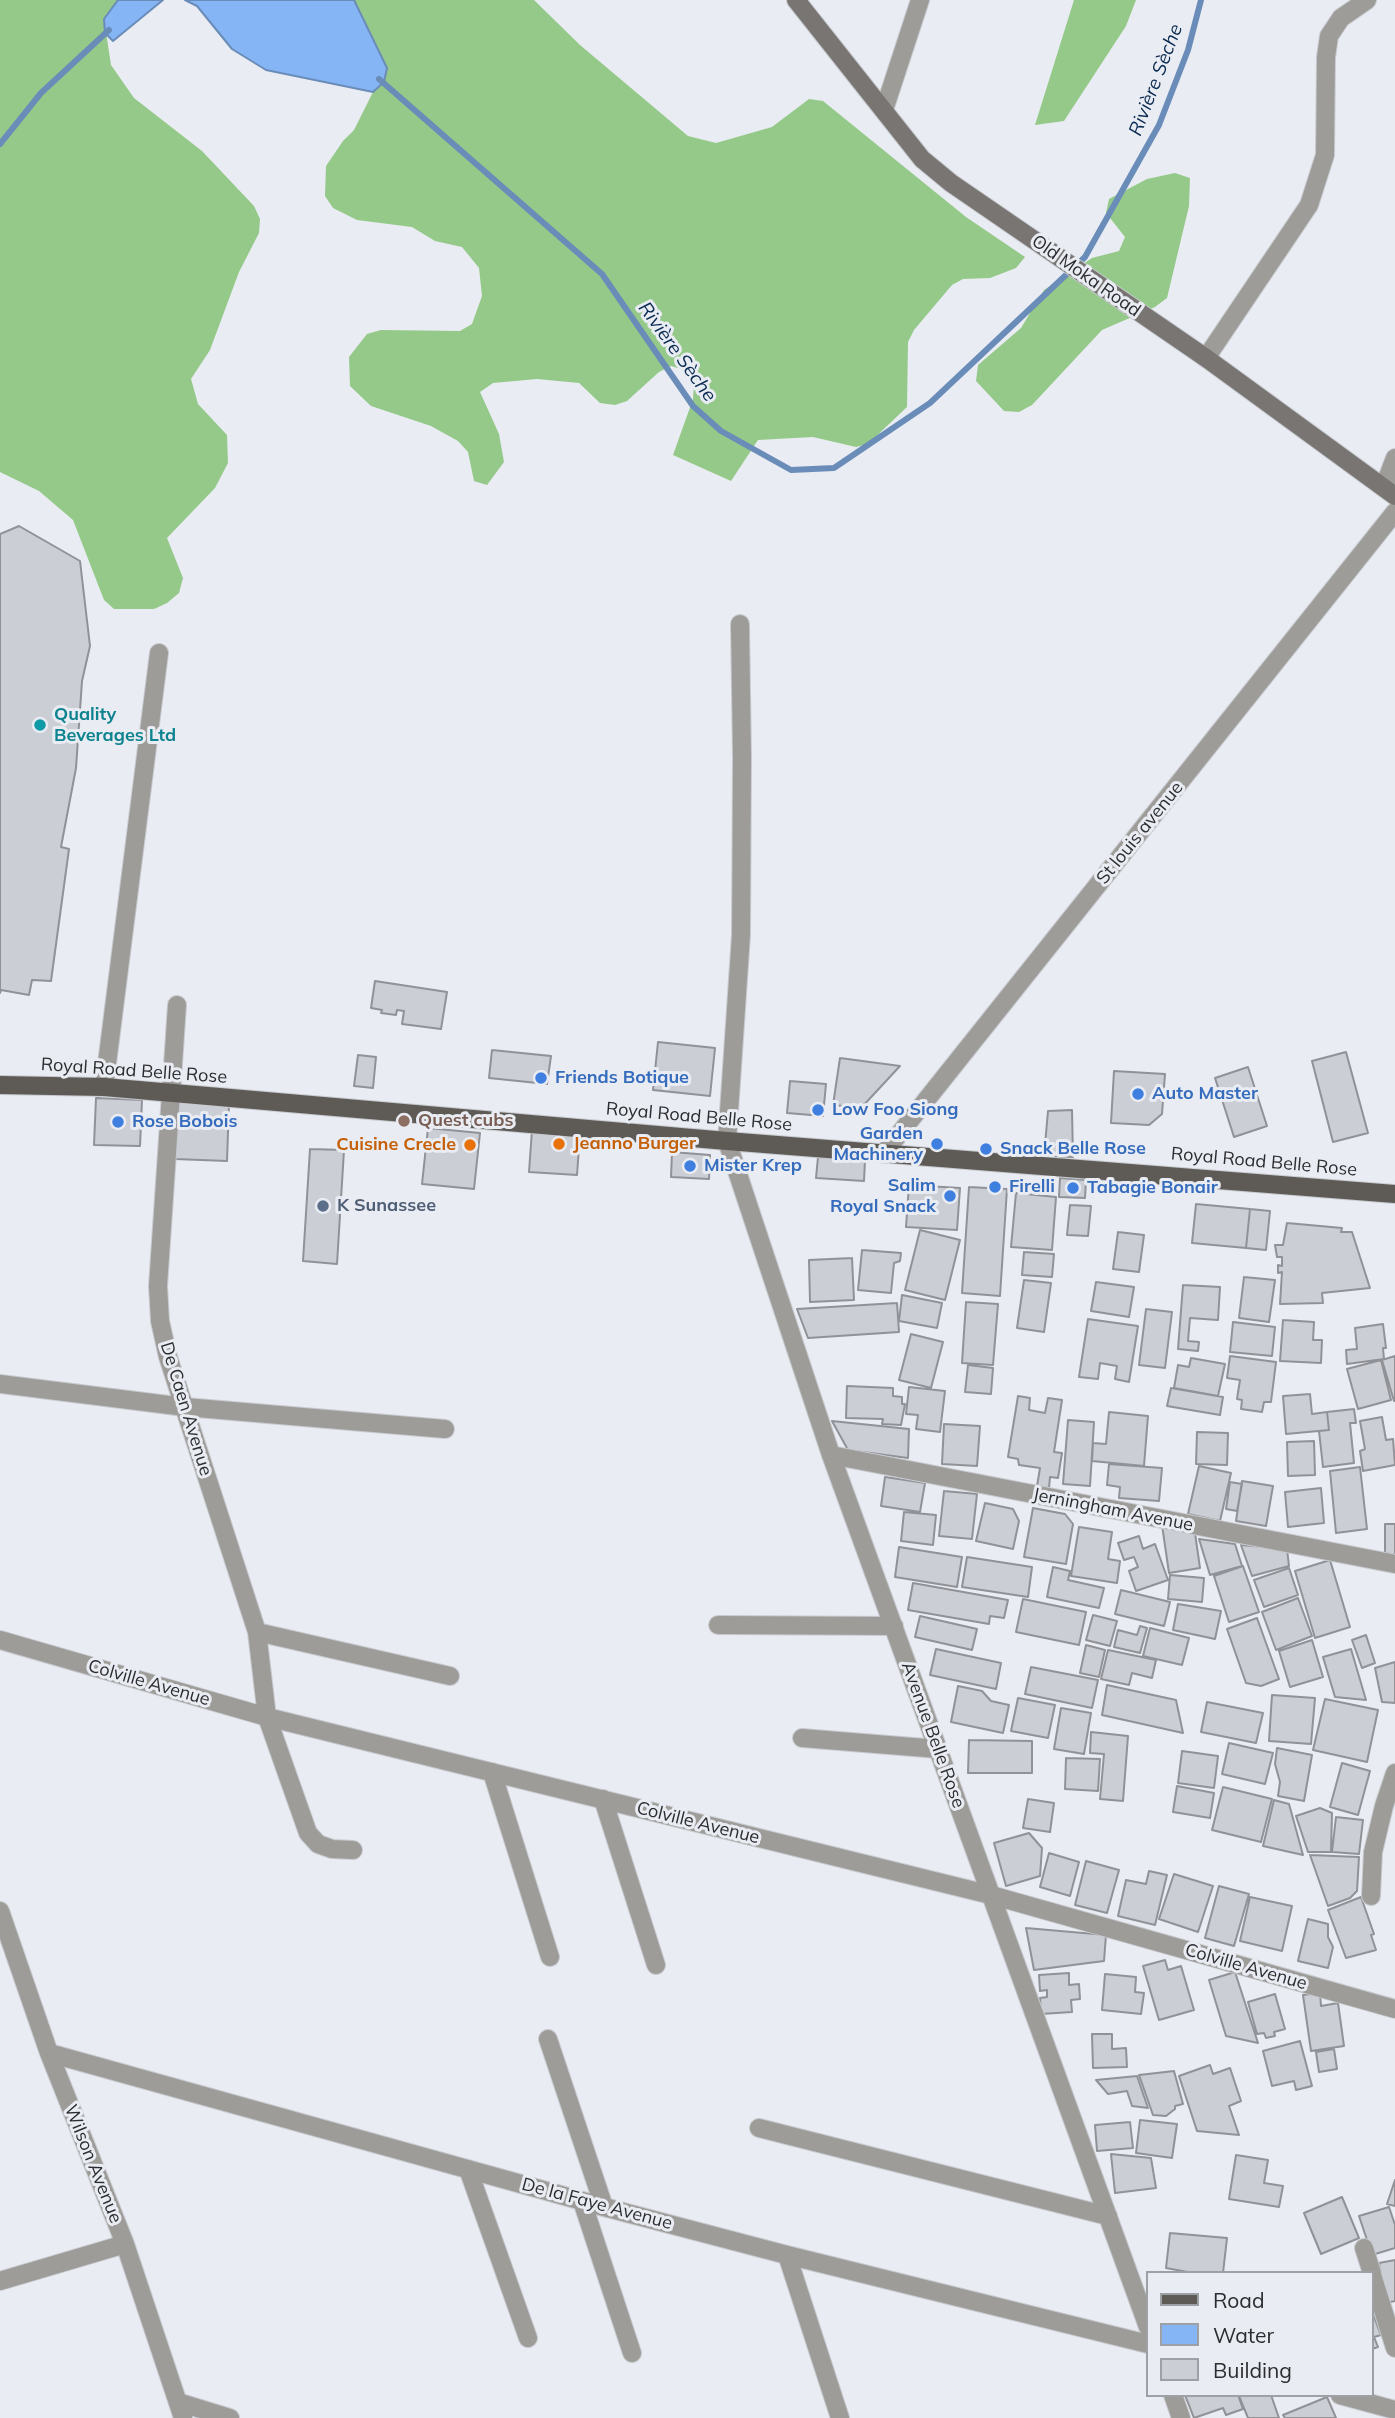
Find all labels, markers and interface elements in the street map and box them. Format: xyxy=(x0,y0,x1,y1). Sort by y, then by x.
water label: Rivière Sèche xyxy=(1124,21,1188,139)
street label: Old Moka Road xyxy=(1027,230,1145,322)
water label: Rivière Sèche xyxy=(633,298,721,406)
place label: Quality Beverages Ltd xyxy=(54,704,176,746)
marker: Quality Beverages Ltd xyxy=(32,717,48,733)
street label: St louis avenue xyxy=(1092,777,1188,889)
street label: Royal Road Belle Rose xyxy=(40,1054,228,1088)
place label: Friends Botique xyxy=(555,1067,689,1089)
marker: Friends Botique xyxy=(533,1070,549,1086)
place label: Auto Master xyxy=(1152,1083,1258,1105)
marker: Auto Master xyxy=(1130,1086,1146,1102)
street label: Royal Road Belle Rose xyxy=(605,1098,793,1136)
place label: Low Foo Siong xyxy=(832,1099,959,1121)
marker: Low Foo Siong xyxy=(810,1102,826,1118)
place label: Quest cubs xyxy=(418,1110,513,1132)
place label: Rose Bobois xyxy=(132,1111,237,1133)
marker: Quest cubs xyxy=(396,1113,412,1129)
marker: Rose Bobois xyxy=(110,1114,126,1130)
place label: Garden Machinery xyxy=(833,1123,923,1166)
place label: Jeanno Burger xyxy=(573,1133,696,1155)
place label: Cuisine Crecle xyxy=(336,1134,456,1156)
marker: Jeanno Burger xyxy=(551,1136,567,1152)
marker: Garden Machinery xyxy=(929,1136,945,1152)
marker: Cuisine Crecle xyxy=(462,1137,478,1153)
place label: Snack Belle Rose xyxy=(1000,1138,1146,1160)
marker: Snack Belle Rose xyxy=(978,1141,994,1157)
street label: Royal Road Belle Rose xyxy=(1170,1143,1358,1181)
place label: Mister Krep xyxy=(704,1155,802,1177)
marker: Mister Krep xyxy=(682,1158,698,1174)
place label: Salim Royal Snack xyxy=(830,1175,936,1218)
place label: Firelli xyxy=(1009,1176,1055,1198)
place label: Tabagie Bonair xyxy=(1087,1177,1218,1199)
marker: Firelli xyxy=(987,1179,1003,1195)
marker: Tabagie Bonair xyxy=(1065,1180,1081,1196)
marker: Salim Royal Snack xyxy=(942,1188,958,1204)
place label: K Sunassee xyxy=(337,1195,436,1217)
marker: K Sunassee xyxy=(315,1198,331,1214)
street label: De Caen Avenue xyxy=(155,1340,217,1478)
street label: Jerningham Avenue xyxy=(1031,1484,1195,1536)
street label: Colville Avenue xyxy=(86,1655,212,1711)
street label: Avenue Belle Rose xyxy=(897,1659,969,1811)
street label: Colville Avenue xyxy=(634,1797,762,1849)
street label: Colville Avenue xyxy=(1183,1939,1309,1995)
street label: Wilson Avenue xyxy=(59,2102,127,2226)
street label: De la Faye Avenue xyxy=(519,2174,675,2234)
legend xyxy=(1146,2271,1374,2397)
text: Road xyxy=(1213,2287,1264,2313)
text: Water xyxy=(1213,2322,1274,2348)
text: Building xyxy=(1213,2357,1292,2383)

